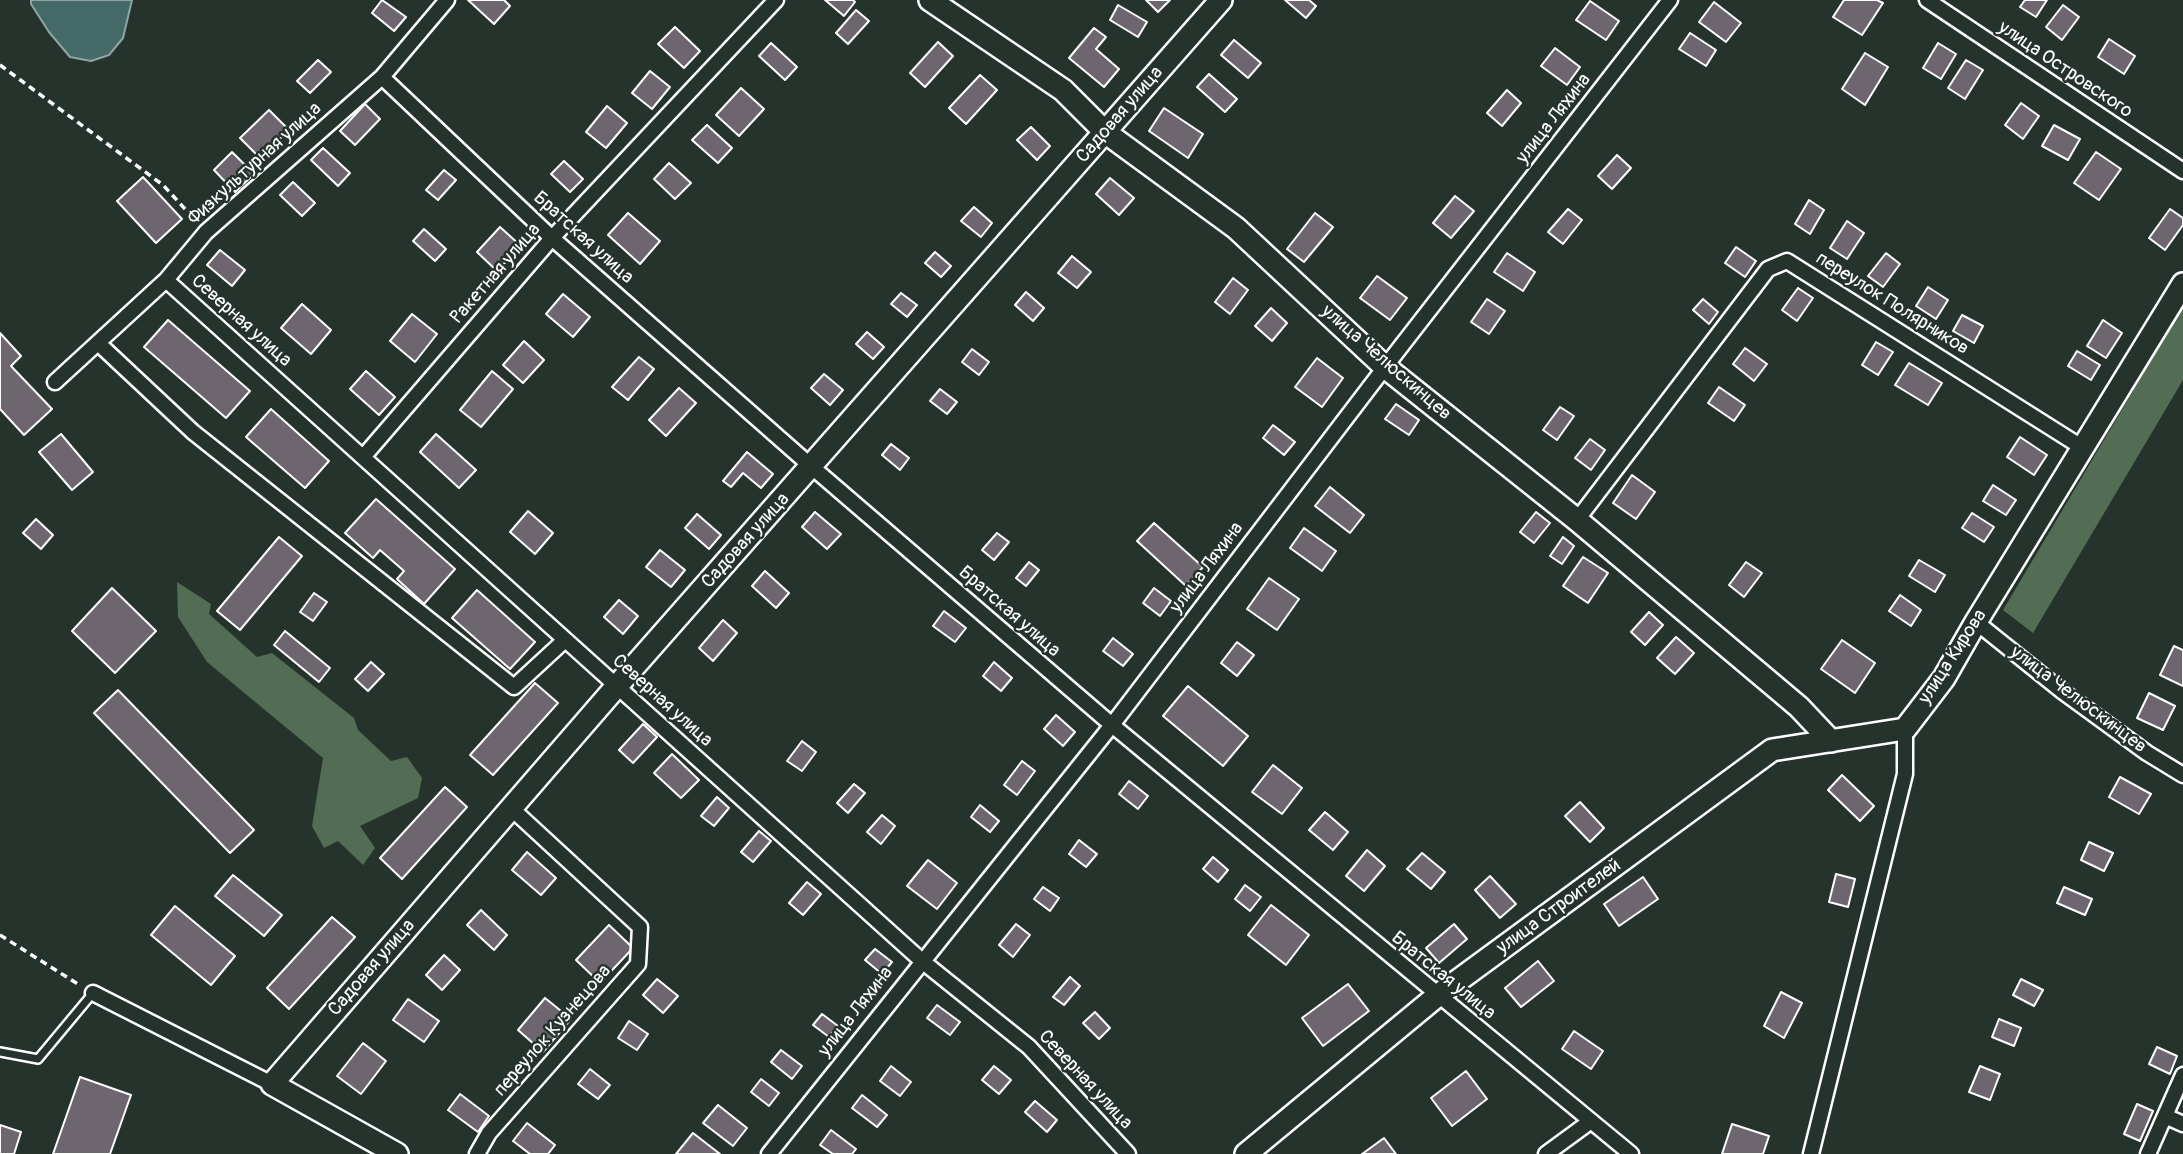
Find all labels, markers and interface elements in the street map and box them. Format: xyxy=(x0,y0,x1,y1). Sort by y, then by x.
street label: улица Островского xyxy=(1993,17,2137,123)
street label: Садовая улица xyxy=(1072,62,1168,168)
street label: улица Ляхина xyxy=(1512,69,1596,169)
street label: Физкультурная улица xyxy=(183,98,327,230)
street label: Братская улица xyxy=(528,187,638,289)
street label: Ракетная улица xyxy=(446,219,546,329)
street label: переулок Полярников xyxy=(1811,248,1973,360)
street label: Северная улица xyxy=(186,270,296,372)
street label: улица Челюскинцев xyxy=(1316,300,1456,426)
street label: Садовая улица xyxy=(697,489,795,593)
street label: улица Ляхина xyxy=(1165,518,1249,618)
street label: Братская улица xyxy=(953,562,1065,662)
street label: улица Кирова xyxy=(1914,605,1992,709)
street label: улица Челюскинцев xyxy=(2005,641,2151,759)
street label: Северная улица xyxy=(607,650,717,752)
street label: улица Строителей xyxy=(1493,854,1625,960)
street label: Садовая улица xyxy=(324,915,420,1021)
street label: Братская улица xyxy=(1386,927,1500,1025)
street label: переулок Кузнецова xyxy=(490,961,616,1101)
street label: улица Ляхина xyxy=(814,962,898,1062)
street label: Северная улица xyxy=(1033,1026,1137,1134)

